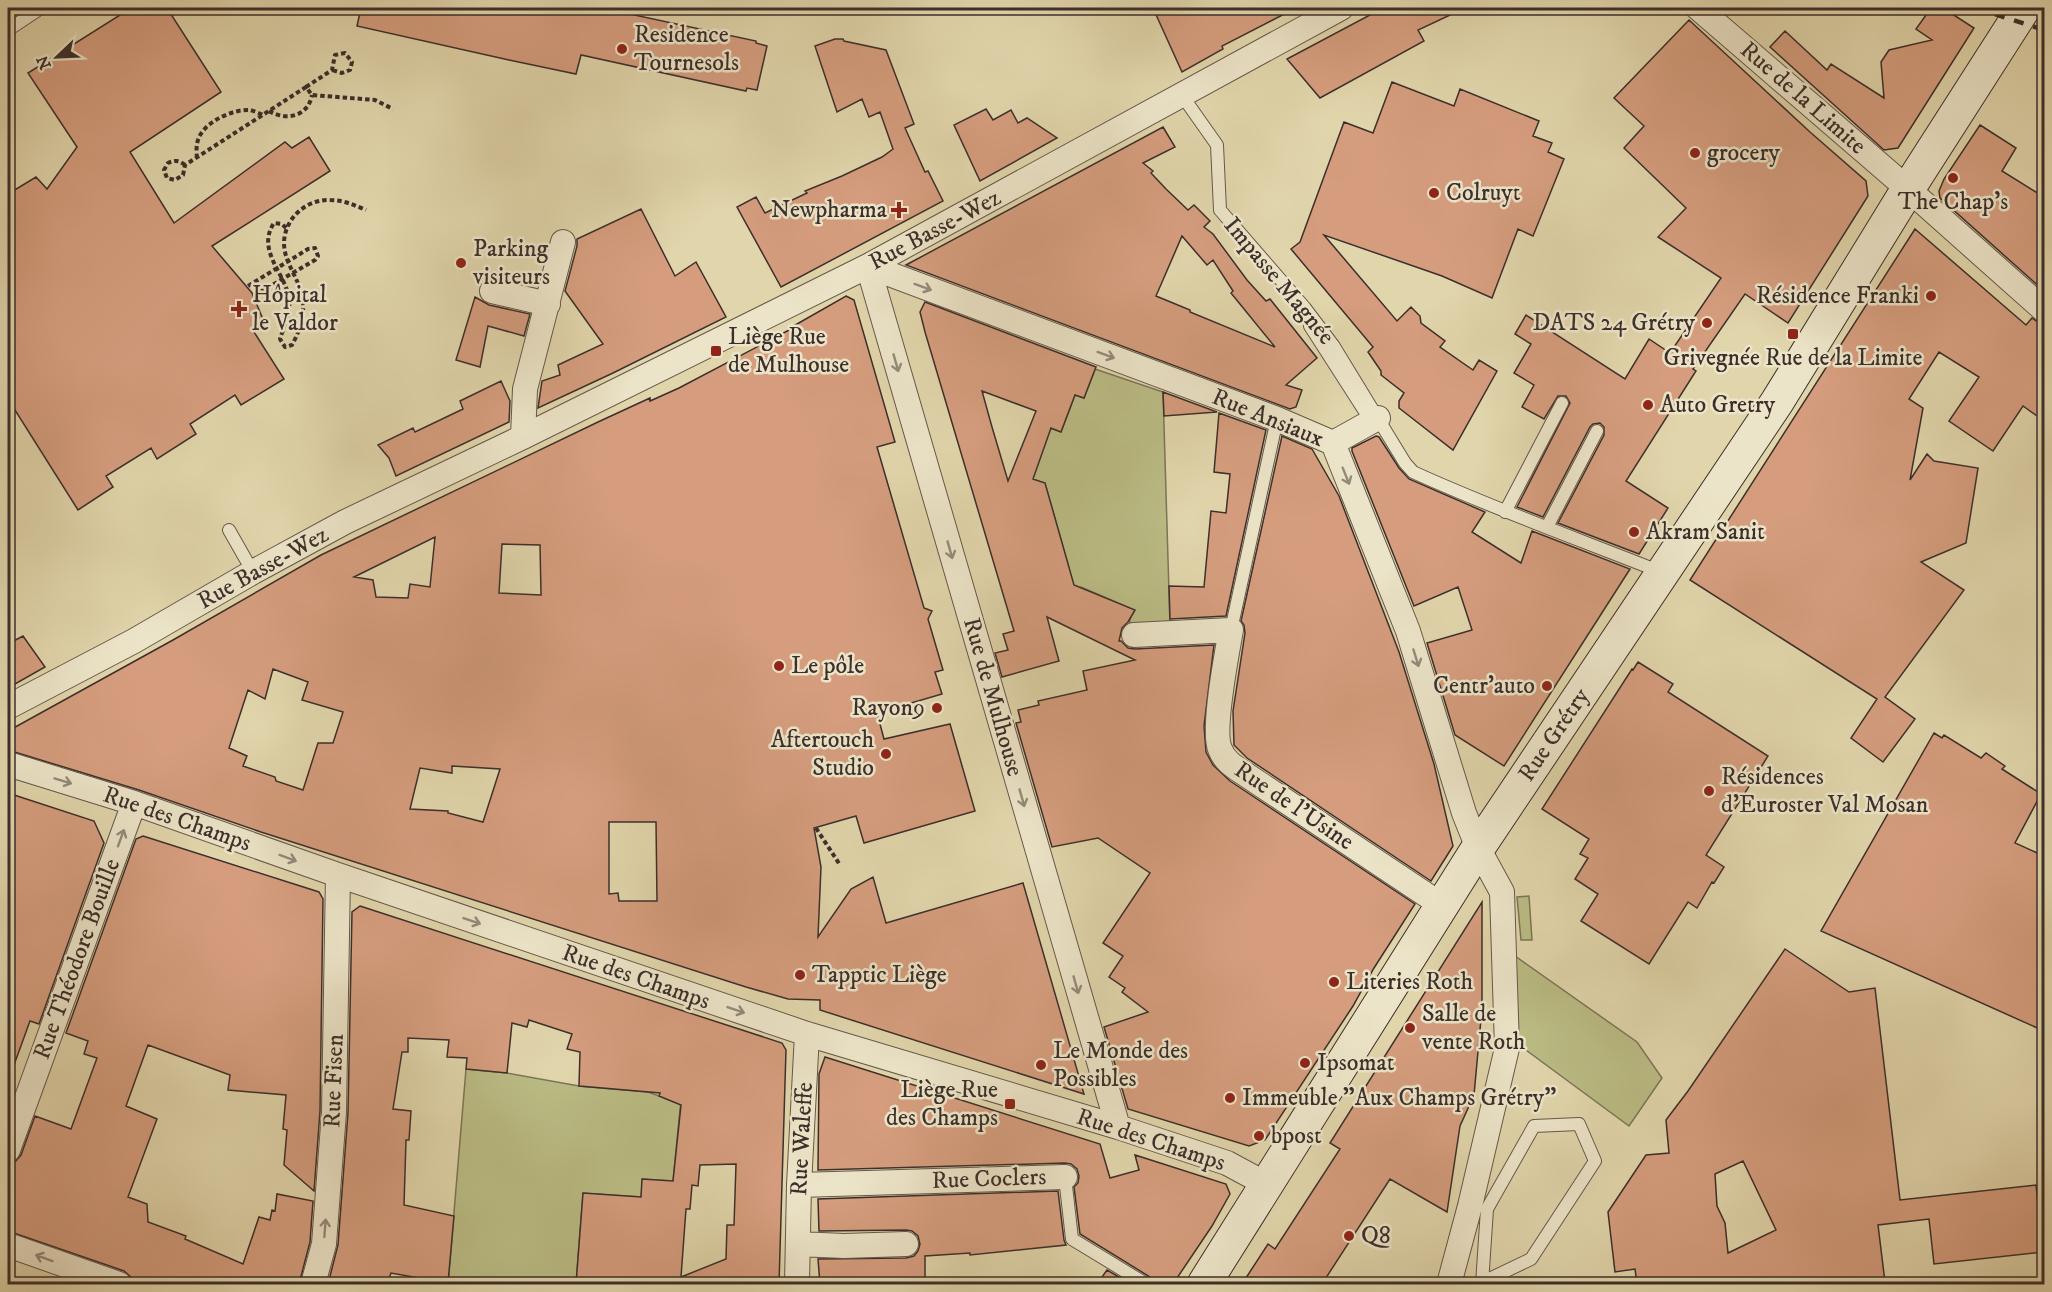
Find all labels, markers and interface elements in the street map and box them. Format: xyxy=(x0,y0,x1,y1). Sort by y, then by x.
place label: Residence Tournesols xyxy=(634,20,739,78)
north arrow xyxy=(27,27,87,87)
street label: Rue de la Limite xyxy=(1734,35,1872,161)
marker: Residence Tournesols xyxy=(615,42,629,56)
text: N xyxy=(32,53,56,72)
place label: grocery xyxy=(1707,138,1780,168)
marker: grocery xyxy=(1688,146,1702,160)
marker: The Chap's xyxy=(1946,171,1960,185)
place label: Colruyt xyxy=(1446,178,1521,208)
street label: Rue Basse-Wez xyxy=(864,182,1007,277)
marker: Colruyt xyxy=(1427,186,1441,200)
place label: The Chap's xyxy=(1898,187,2008,217)
place label: Newpharma xyxy=(771,195,888,225)
marker: Newpharma xyxy=(892,203,906,217)
street label: Impasse Magnée xyxy=(1217,211,1341,351)
place label: Parking visiteurs xyxy=(472,234,550,292)
marker: Parking visiteurs xyxy=(454,256,468,270)
place label: Hôpital le Valdor xyxy=(252,280,338,338)
place label: Résidence Franki xyxy=(1756,281,1919,311)
one-way arrow xyxy=(913,282,932,293)
marker: Résidence Franki xyxy=(1924,289,1938,303)
marker: Hôpital le Valdor xyxy=(230,300,248,318)
place label: DATS 24 Grétry xyxy=(1532,308,1696,338)
marker: DATS 24 Grétry xyxy=(1700,316,1714,330)
place label: Liège Rue de Mulhouse xyxy=(728,322,849,380)
marker: Grivegnée Rue de la Limite xyxy=(1786,327,1800,341)
place label: Grivegnée Rue de la Limite xyxy=(1664,343,1923,373)
marker: Liège Rue de Mulhouse xyxy=(709,344,723,358)
one-way arrow xyxy=(1096,351,1115,362)
one-way arrow xyxy=(891,353,902,372)
street label: Rue Ansiaux xyxy=(1208,382,1329,454)
place label: Auto Gretry xyxy=(1660,390,1776,420)
marker: Auto Gretry xyxy=(1641,398,1655,412)
one-way arrow xyxy=(1341,466,1352,484)
place label: Akram Sanit xyxy=(1646,517,1765,547)
street label: Rue Basse-Wez xyxy=(192,519,334,616)
marker: Akram Sanit xyxy=(1627,525,1641,539)
one-way arrow xyxy=(945,540,956,559)
street label: Rue de Mulhouse xyxy=(956,614,1030,780)
one-way arrow xyxy=(1411,648,1422,667)
place label: Le pôle xyxy=(791,651,864,681)
marker: Le pôle xyxy=(772,659,786,673)
place label: Centr'auto xyxy=(1433,671,1535,701)
marker: Centr'auto xyxy=(1540,679,1554,693)
street label: Rue Grétry xyxy=(1512,682,1596,787)
place label: Rayon9 xyxy=(852,693,925,723)
marker: Rayon9 xyxy=(930,701,944,715)
place label: Aftertouch Studio xyxy=(771,725,874,783)
marker: Aftertouch Studio xyxy=(879,747,893,761)
street label: Rue de l'Usine xyxy=(1229,755,1359,857)
place label: Résidences d'Euroster Val Mosan xyxy=(1721,762,1929,820)
one-way arrow xyxy=(53,776,72,787)
street label: Rue des Champs xyxy=(99,780,255,858)
marker: Résidences d'Euroster Val Mosan xyxy=(1702,784,1716,798)
one-way arrow xyxy=(1017,788,1028,807)
one-way arrow xyxy=(116,829,127,848)
one-way arrow xyxy=(278,853,297,864)
street label: Rue Théodore Bouille xyxy=(27,854,127,1063)
one-way arrow xyxy=(462,916,481,927)
street label: Rue des Champs xyxy=(558,938,714,1016)
place label: Tapptic Liège xyxy=(812,960,947,990)
place label: Literies Roth xyxy=(1346,967,1473,997)
marker: Tapptic Liège xyxy=(793,968,807,982)
one-way arrow xyxy=(1071,975,1083,994)
marker: Literies Roth xyxy=(1327,975,1341,989)
place label: Salle de vente Roth xyxy=(1421,999,1526,1057)
one-way arrow xyxy=(727,1006,745,1017)
marker: Salle de vente Roth xyxy=(1403,1021,1417,1035)
street label: Rue Fisen xyxy=(317,1033,351,1129)
place label: Le Monde des Possibles xyxy=(1053,1036,1188,1094)
place label: Ipsomat xyxy=(1317,1048,1395,1078)
marker: Ipsomat xyxy=(1298,1056,1312,1070)
marker: Le Monde des Possibles xyxy=(1034,1058,1048,1072)
place label: Liège Rue des Champs xyxy=(886,1075,998,1133)
street label: Rue Waleffe xyxy=(784,1081,820,1197)
place label: Immeuble "Aux Champs Grétry" xyxy=(1242,1083,1556,1113)
marker: Immeuble "Aux Champs Grétry" xyxy=(1223,1091,1237,1105)
marker: Liège Rue des Champs xyxy=(1003,1097,1017,1111)
street label: Rue des Champs xyxy=(1073,1102,1229,1178)
place label: bpost xyxy=(1271,1121,1322,1151)
marker: bpost xyxy=(1252,1129,1266,1143)
street label: Rue Coclers xyxy=(931,1162,1047,1196)
one-way arrow xyxy=(320,1218,331,1238)
place label: Q8 xyxy=(1361,1221,1391,1251)
marker: Q8 xyxy=(1342,1229,1356,1243)
one-way arrow xyxy=(35,1251,54,1262)

